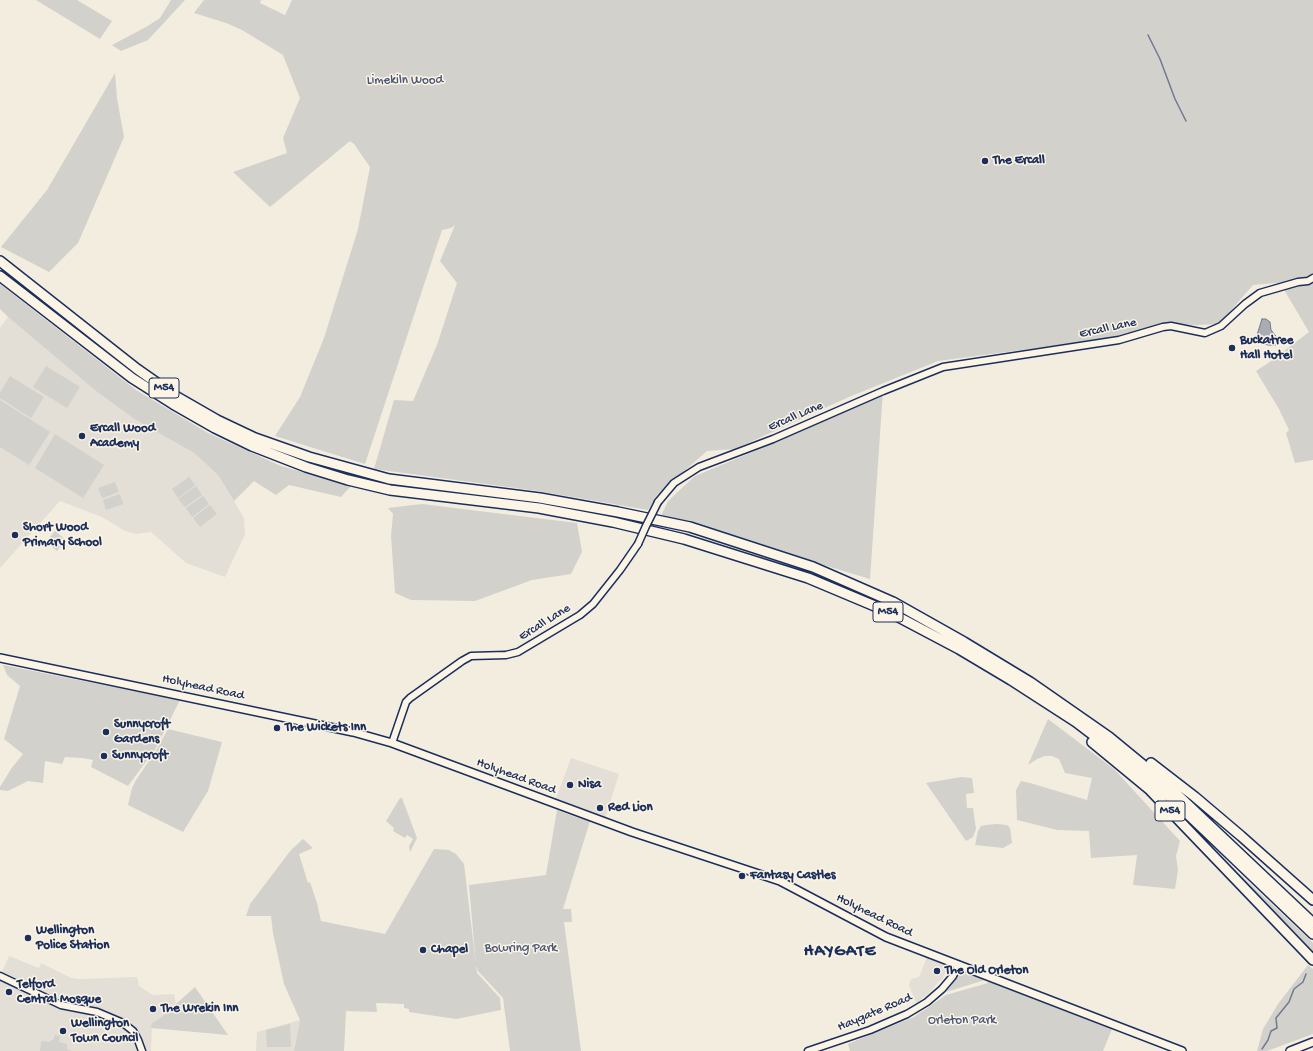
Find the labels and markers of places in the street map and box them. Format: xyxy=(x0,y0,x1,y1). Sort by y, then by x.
place label: The Ercall xyxy=(993,153,1045,169)
marker: The Ercall xyxy=(980,156,990,166)
place label: Buckatree Hall Hotel xyxy=(1240,333,1294,364)
marker: Buckatree Hall Hotel xyxy=(1227,343,1237,353)
place label: Ercall Wood Academy xyxy=(90,421,155,452)
marker: Ercall Wood Academy xyxy=(77,431,87,441)
place label: Short Wood Primary School xyxy=(23,520,102,551)
marker: Short Wood Primary School xyxy=(10,530,20,540)
place label: Sunnycroft Gardens xyxy=(114,717,170,748)
place label: The Wickets Inn xyxy=(285,720,366,736)
marker: The Wickets Inn xyxy=(272,723,282,733)
marker: Sunnycroft Gardens xyxy=(101,727,111,737)
place label: Sunnycroft xyxy=(112,748,168,764)
marker: Sunnycroft xyxy=(99,751,109,761)
place label: Nisa xyxy=(578,777,601,793)
marker: Nisa xyxy=(565,780,575,790)
place label: Red Lion xyxy=(608,800,653,816)
marker: Red Lion xyxy=(595,803,605,813)
place label: Fantasy Castles xyxy=(750,868,836,884)
marker: Fantasy Castles xyxy=(737,871,747,881)
place label: Wellington Police Station xyxy=(36,923,109,954)
marker: Wellington Police Station xyxy=(23,933,33,943)
place label: Chapel xyxy=(431,942,468,958)
marker: Chapel xyxy=(418,945,428,955)
place label: The Old Orleton xyxy=(945,963,1028,979)
marker: The Old Orleton xyxy=(932,966,942,976)
place label: Telford Central Mosque xyxy=(17,977,101,1008)
marker: Telford Central Mosque xyxy=(4,987,14,997)
place label: The Wrekin Inn xyxy=(161,1001,238,1017)
marker: The Wrekin Inn xyxy=(148,1004,158,1014)
place label: Wellington Town Council xyxy=(71,1016,138,1047)
marker: Wellington Town Council xyxy=(58,1026,68,1036)

